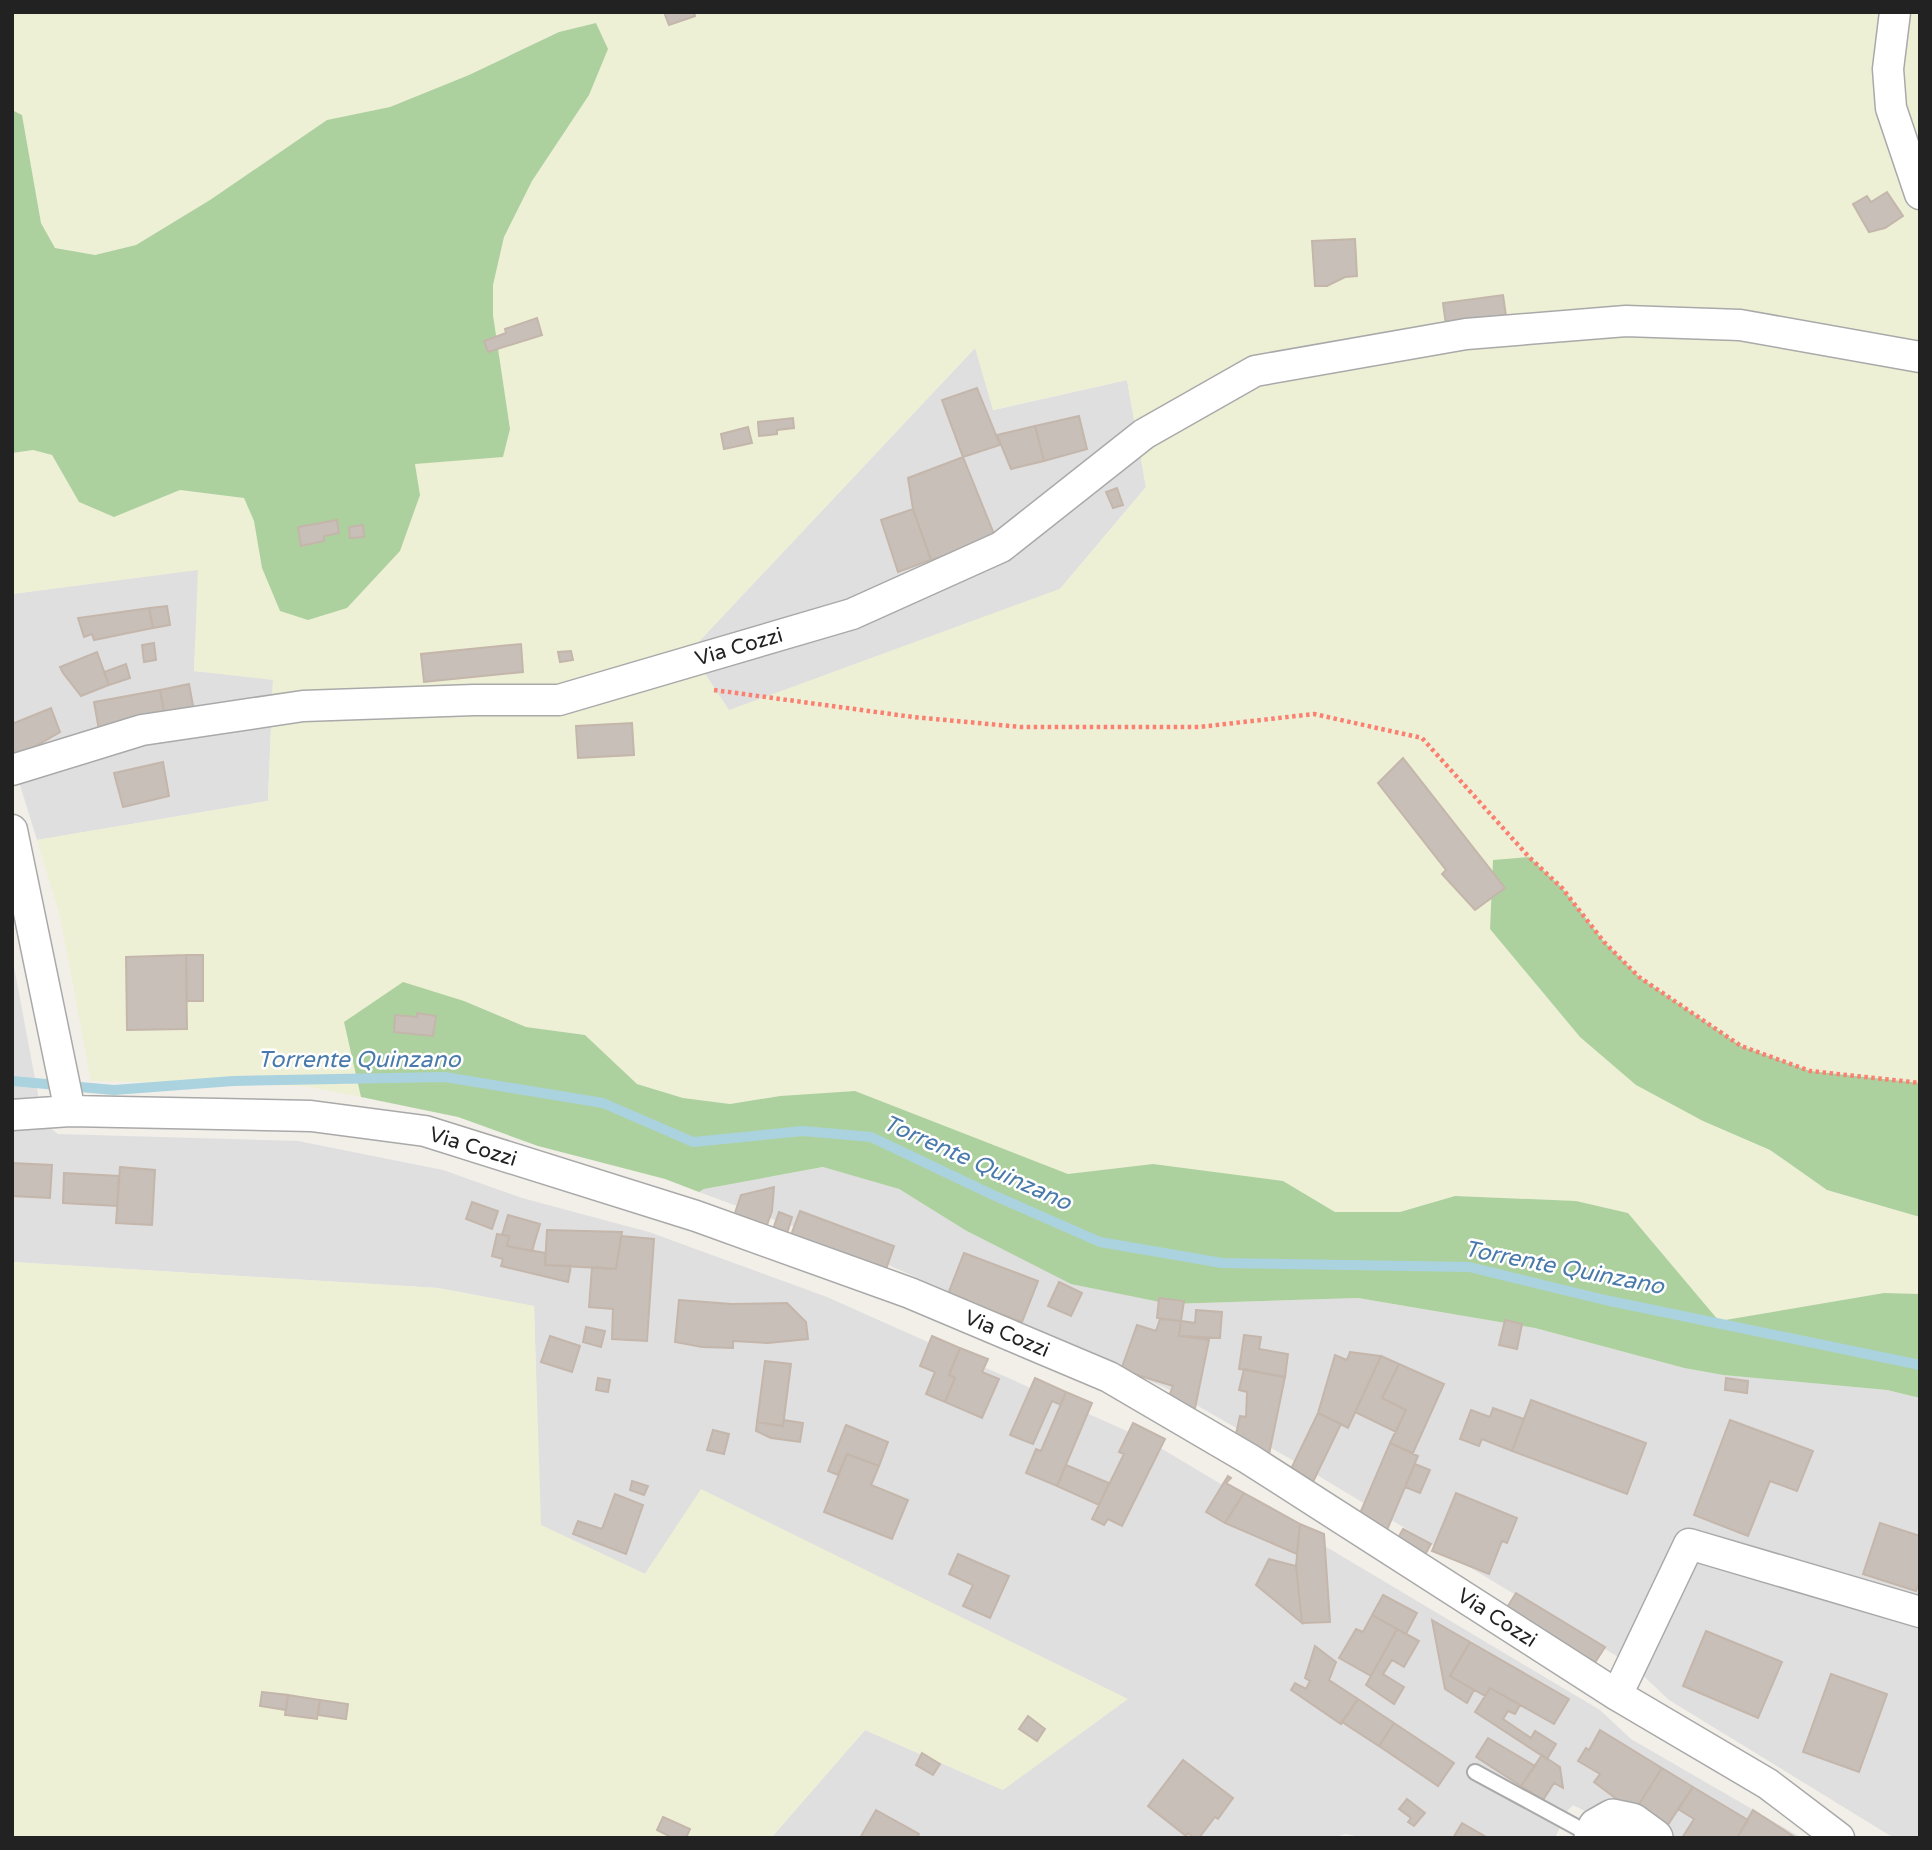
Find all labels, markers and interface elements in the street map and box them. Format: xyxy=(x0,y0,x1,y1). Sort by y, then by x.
street label: Via Cozzi xyxy=(692,623,786,671)
water label: Torrente Quinzano xyxy=(258,1046,461,1074)
water label: Torrente Quinzano xyxy=(879,1109,1076,1217)
street label: Via Cozzi xyxy=(426,1122,520,1172)
water label: Torrente Quinzano xyxy=(1462,1235,1667,1301)
street label: Via Cozzi xyxy=(961,1305,1053,1363)
street label: Via Cozzi xyxy=(1452,1583,1542,1653)

